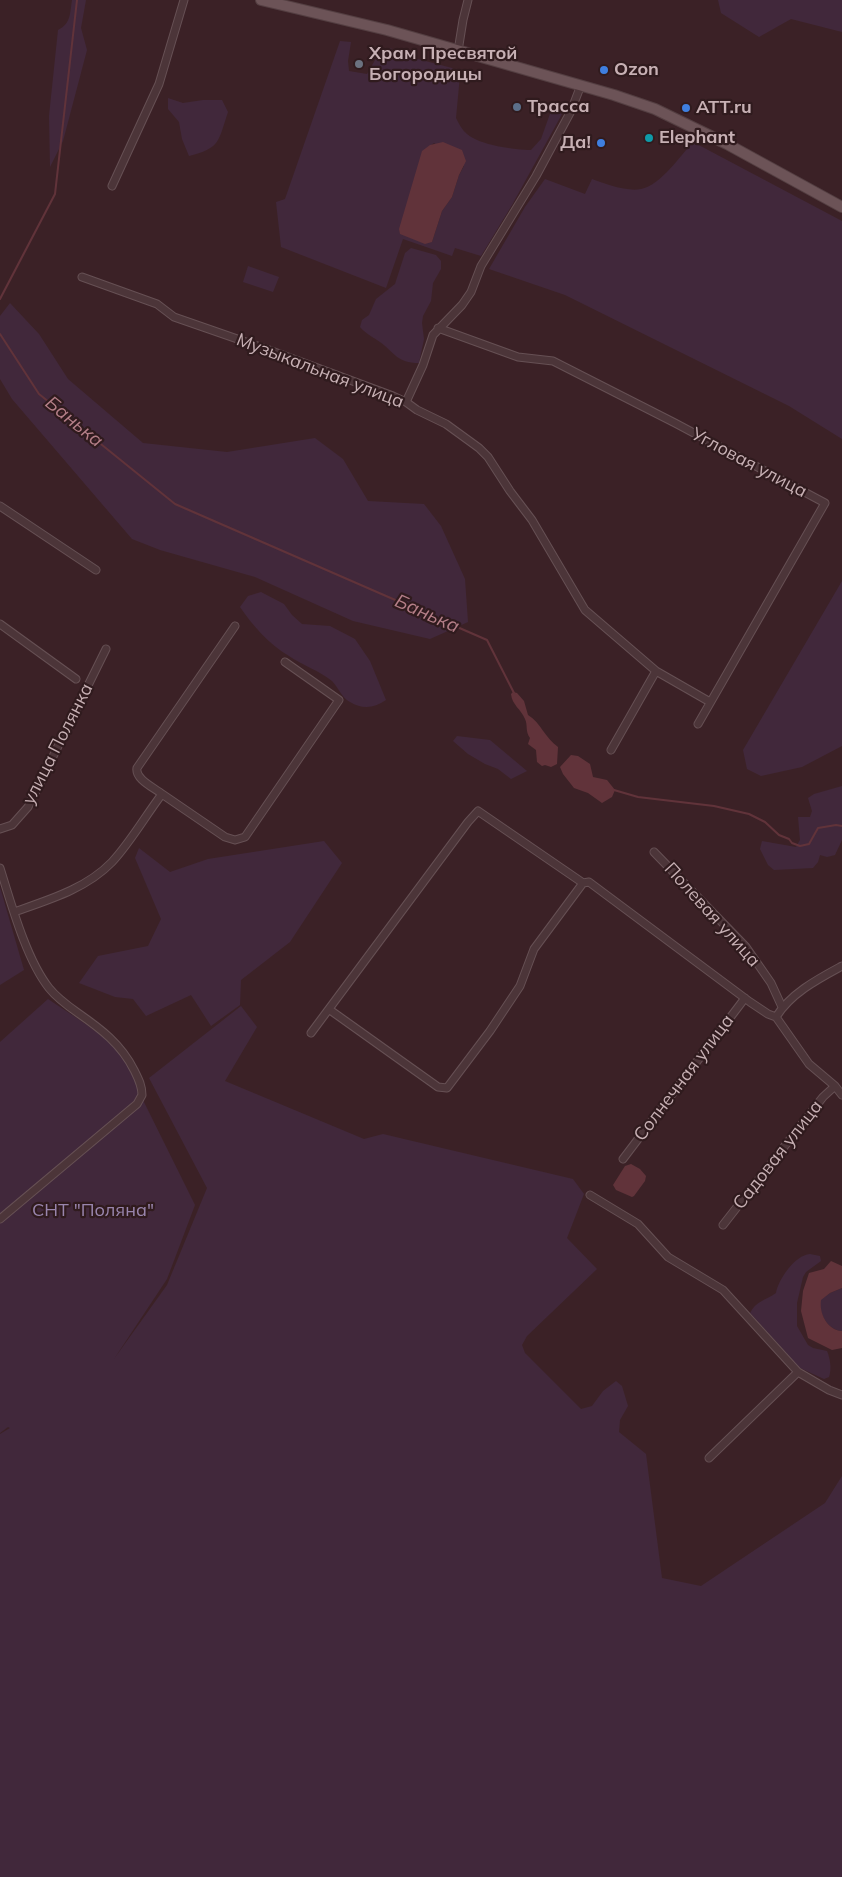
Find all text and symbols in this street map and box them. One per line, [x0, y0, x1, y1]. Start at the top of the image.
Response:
place label: Храм Пресвятой Богородицы [369, 43, 517, 86]
marker: Храм Пресвятой Богородицы [353, 58, 365, 70]
place label: Ozon [614, 59, 659, 81]
marker: Ozon [598, 64, 610, 76]
place label: Трасса [527, 96, 590, 118]
place label: ATT.ru [696, 97, 752, 119]
marker: Трасса [511, 101, 523, 113]
marker: ATT.ru [680, 102, 692, 114]
place label: Elephant [659, 127, 735, 149]
place label: Да! [560, 132, 591, 154]
marker: Elephant [643, 132, 655, 144]
marker: Да! [595, 137, 607, 149]
street label: Музыкальная улица [233, 329, 407, 413]
water label: Банька [40, 392, 108, 452]
street label: Угловая улица [688, 423, 810, 503]
water label: Банька [391, 590, 463, 638]
street label: улица Полянка [18, 680, 98, 808]
street label: Полевая улица [660, 858, 764, 972]
street label: Солнечная улица [629, 1011, 739, 1145]
street label: Садовая улица [729, 1096, 827, 1214]
park label: СНТ "Поляна" [32, 1200, 154, 1222]

